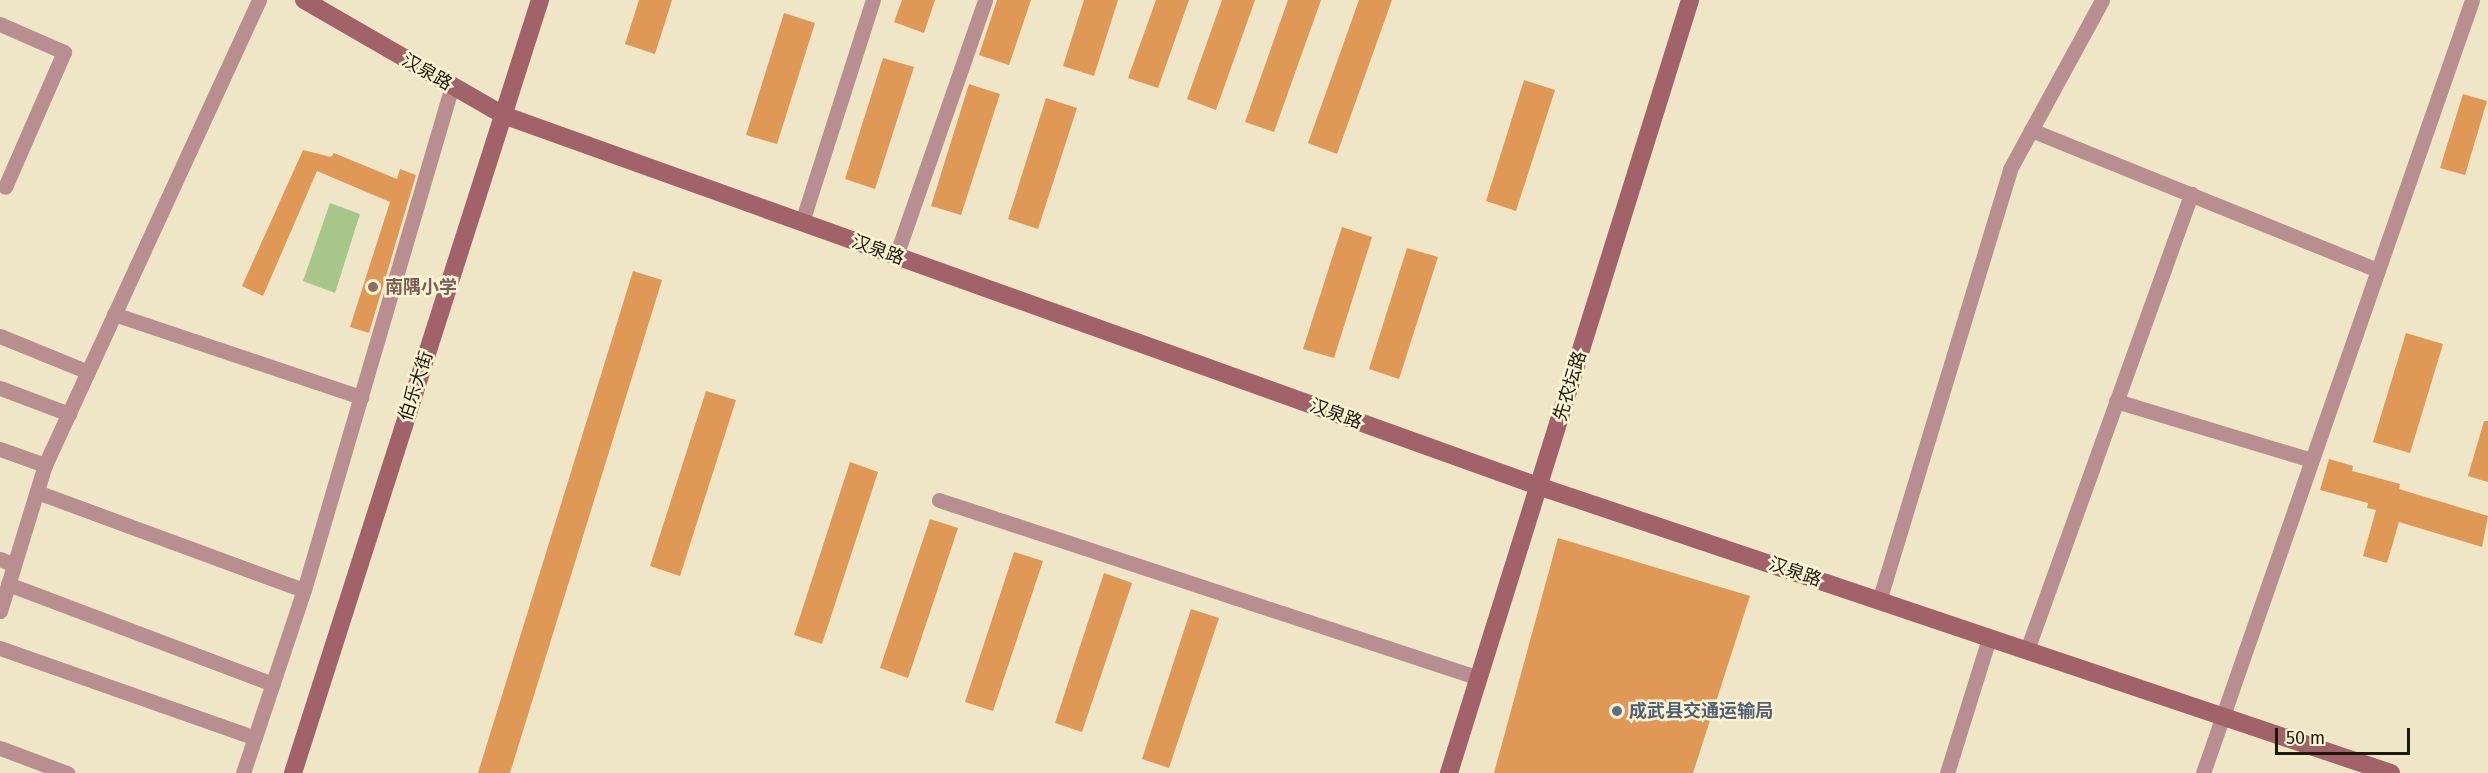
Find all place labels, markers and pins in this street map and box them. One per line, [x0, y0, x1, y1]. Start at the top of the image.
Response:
place label: 南隅小学 [385, 276, 457, 298]
marker: 南隅小学 [366, 280, 380, 294]
place label: 成武县交通运输局 [1629, 700, 1773, 722]
marker: 成武县交通运输局 [1610, 704, 1624, 718]

